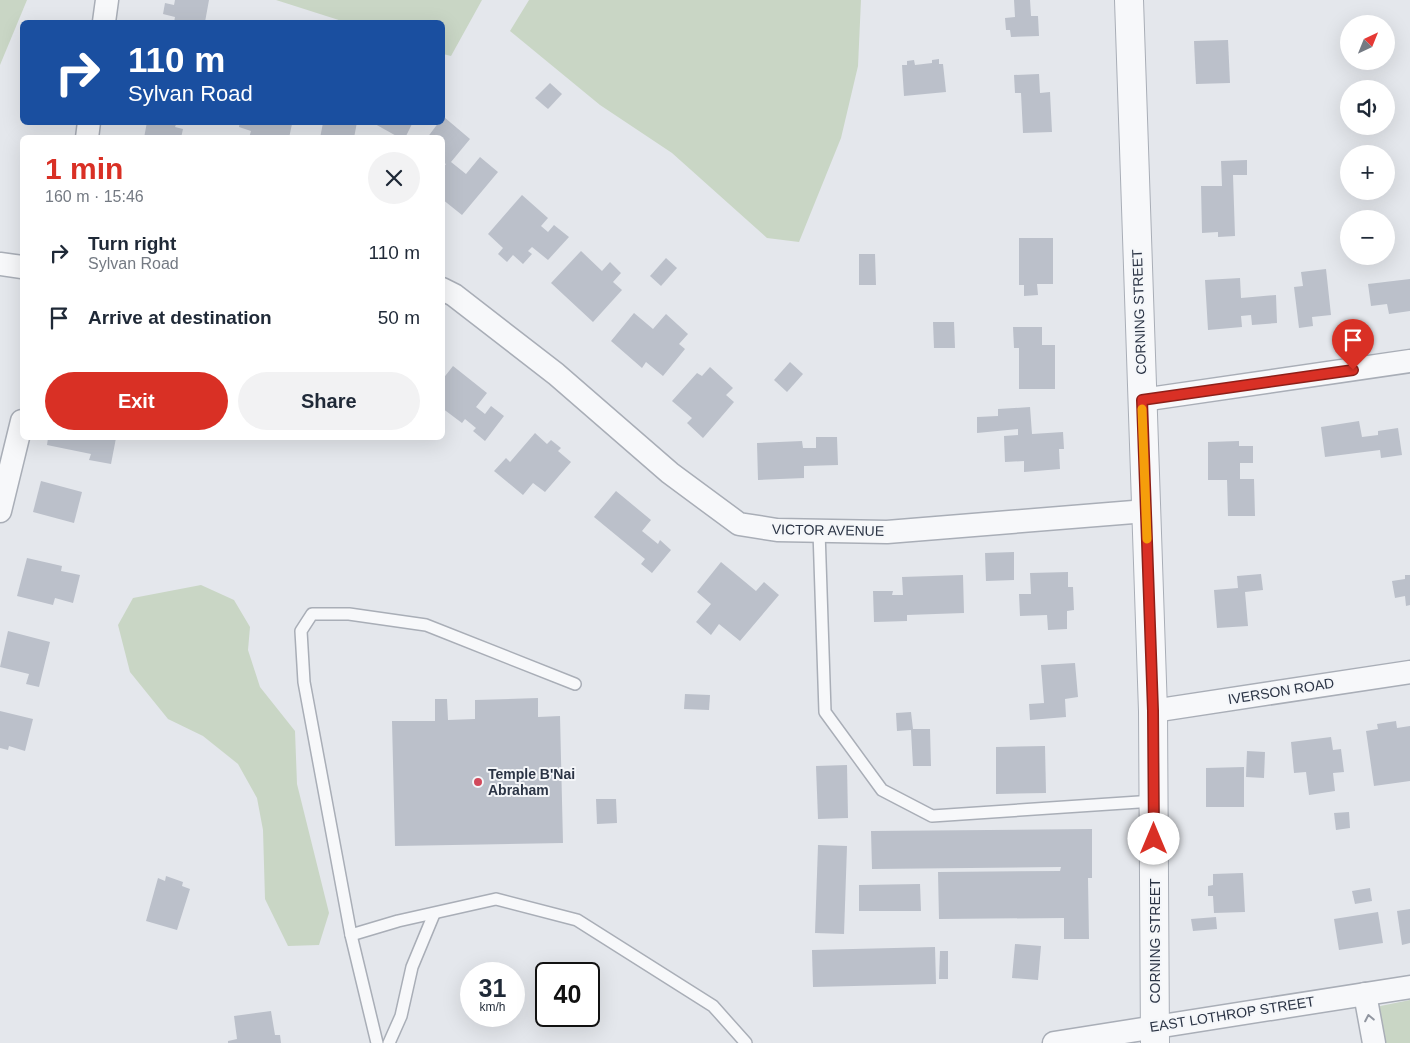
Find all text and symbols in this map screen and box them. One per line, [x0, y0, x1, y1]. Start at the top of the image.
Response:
north arrow [1340, 15, 1395, 70]
map controls [1340, 15, 1395, 265]
icon: right [45, 40, 110, 105]
text: 110 m [128, 40, 225, 79]
button: sound [1340, 80, 1395, 135]
text: Sylvan Road [128, 81, 253, 106]
button: + [1340, 145, 1395, 200]
text: 1 min [45, 152, 123, 185]
button: close [368, 152, 420, 204]
text: 160 m · 15:46 [45, 188, 144, 205]
button: − [1340, 210, 1395, 265]
text: Turn right [88, 233, 176, 254]
icon: right [45, 239, 73, 267]
text: 110 m [369, 242, 420, 263]
street label: CORNING STREET [1129, 249, 1149, 375]
text: Sylvan Road [88, 255, 179, 272]
icon: arrive [45, 304, 73, 332]
text: Arrive at destination [88, 307, 272, 328]
text: 50 m [378, 307, 420, 328]
pin [1332, 319, 1374, 370]
icon: arrive [1339, 326, 1367, 354]
button: Exit [45, 372, 228, 430]
button: Share [238, 372, 420, 430]
street label: VICTOR AVENUE [772, 521, 884, 539]
street label: IVERSON ROAD [1227, 675, 1335, 707]
place label: Temple B'Nai Abraham [488, 766, 575, 798]
marker: Temple B'Nai Abraham [472, 776, 484, 788]
position arrow [1127, 812, 1179, 864]
street label: CORNING STREET [1147, 878, 1163, 1004]
speed limit sign: 40 [535, 962, 600, 1027]
text: 31 [479, 974, 506, 1002]
street label: EAST LOTHROP STREET [1148, 993, 1316, 1035]
text: km/h [479, 1000, 506, 1014]
one-way arrow [1365, 1014, 1375, 1023]

